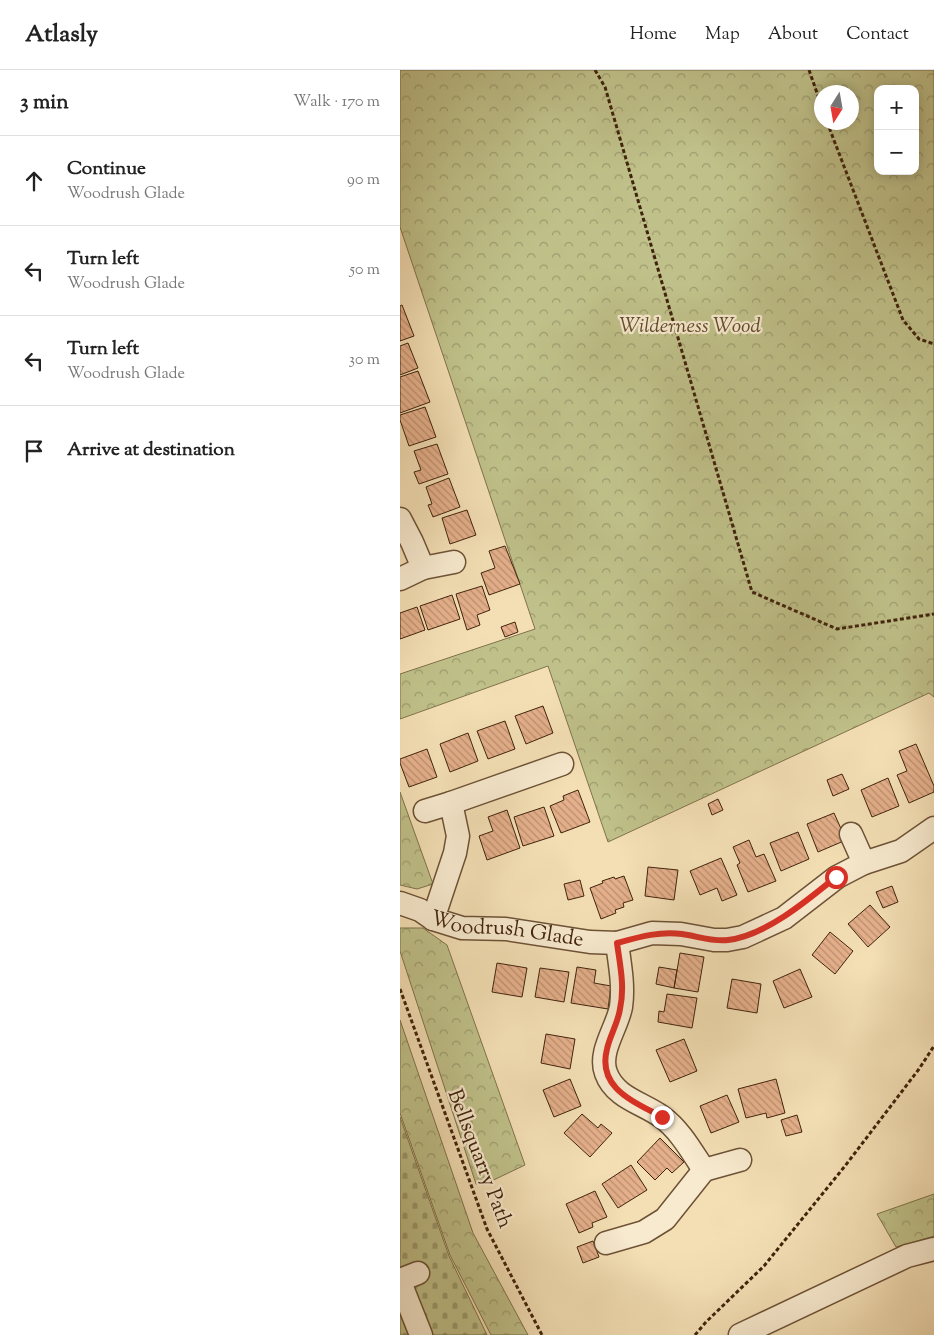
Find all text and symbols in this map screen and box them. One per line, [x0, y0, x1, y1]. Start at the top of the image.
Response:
text: Atlasly [25, 18, 98, 52]
text: Home [630, 22, 677, 48]
text: Map [705, 22, 740, 48]
text: About [768, 22, 818, 48]
text: Contact [846, 22, 909, 48]
north arrow [814, 85, 859, 130]
map controls [874, 85, 919, 175]
button: + [874, 85, 919, 130]
text: 3 min [20, 88, 69, 118]
text: Walk · 170 m [293, 91, 380, 114]
button: − [874, 130, 919, 175]
text: Continue [67, 156, 146, 183]
icon: ahead [20, 167, 48, 195]
text: 90 m [347, 169, 380, 192]
text: Woodrush Glade [67, 183, 185, 206]
text: Turn left [67, 246, 139, 273]
icon: left [20, 257, 48, 285]
text: 50 m [349, 259, 380, 282]
text: Woodrush Glade [67, 273, 185, 296]
park label: Wilderness Wood [619, 312, 761, 342]
text: Turn left [67, 336, 139, 363]
icon: left [20, 347, 48, 375]
text: 30 m [349, 349, 380, 372]
text: Woodrush Glade [67, 363, 185, 386]
icon: arrive [20, 437, 48, 465]
text: Arrive at destination [67, 437, 235, 464]
route start [825, 866, 848, 889]
street label: Woodrush Glade [426, 904, 585, 956]
street label: Bellsquarry Path [439, 1085, 519, 1233]
route end [651, 1106, 674, 1129]

